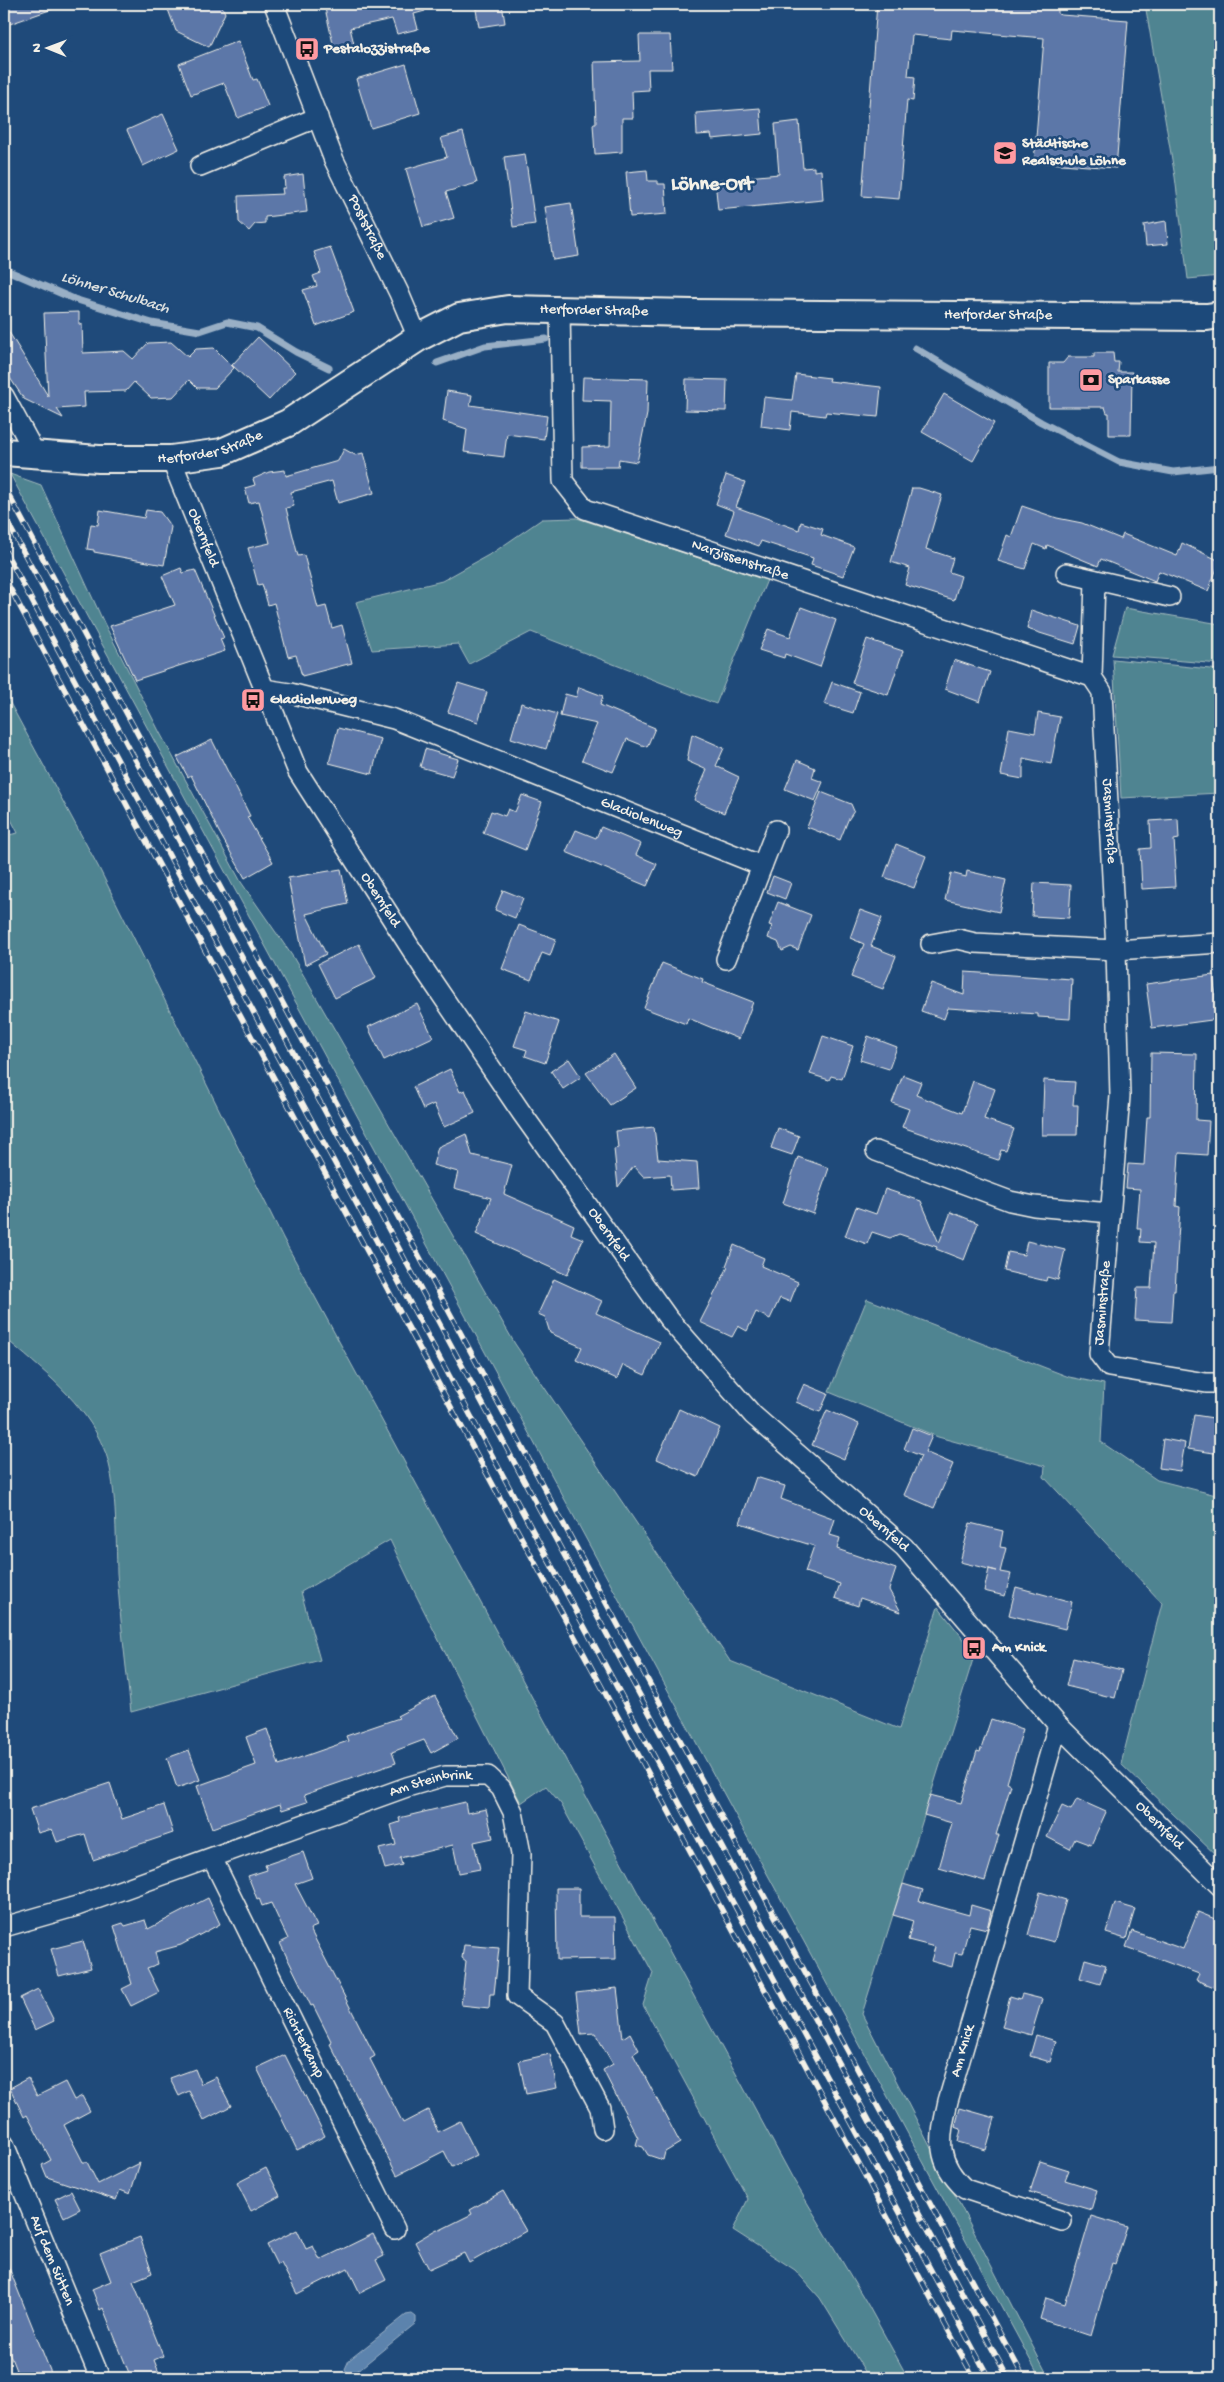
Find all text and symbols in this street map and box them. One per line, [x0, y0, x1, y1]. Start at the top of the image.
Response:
north arrow [22, 22, 72, 72]
bus stop icon: Pestalozzistraße [294, 36, 320, 62]
place label: Pestalozzistraße [323, 40, 431, 58]
text: N [29, 43, 46, 53]
place label: Städtische Realschule Löhne [1021, 135, 1127, 170]
school or university icon: Städtische Realschule Löhne [992, 140, 1018, 166]
district label: Löhne-Ort [671, 174, 755, 197]
street label: Poststraße [343, 191, 390, 263]
water label: Löhner Schulbach [59, 269, 172, 320]
street label: Herforder Straße [540, 301, 649, 321]
street label: Herforder Straße [944, 306, 1053, 325]
bank icon: Sparkasse [1078, 367, 1104, 393]
place label: Sparkasse [1108, 371, 1171, 389]
street label: Herforder Straße [158, 426, 266, 468]
street label: Obernfeld [183, 506, 223, 571]
street label: Narzissenstraße [689, 536, 791, 585]
bus stop icon: Gladiolenweg [240, 687, 266, 713]
place label: Gladiolenweg [270, 691, 357, 709]
street label: Jasminstraße [1098, 778, 1120, 864]
street label: Gladiolenweg [598, 793, 685, 842]
street label: Obernfeld [356, 869, 405, 932]
street label: Obernfeld [583, 1204, 634, 1266]
street label: Jasminstraße [1090, 1260, 1116, 1346]
street label: Obernfeld [855, 1502, 914, 1557]
bus stop icon: Am Knick [961, 1635, 987, 1661]
place label: Am Knick [991, 1639, 1048, 1657]
street label: Am Steinbrink [387, 1767, 473, 1802]
street label: Obernfeld [1131, 1797, 1188, 1854]
street label: Richterkamp [278, 2004, 328, 2082]
street label: Am Knick [947, 2022, 979, 2079]
street label: Auf dem Sütten [25, 2213, 78, 2308]

